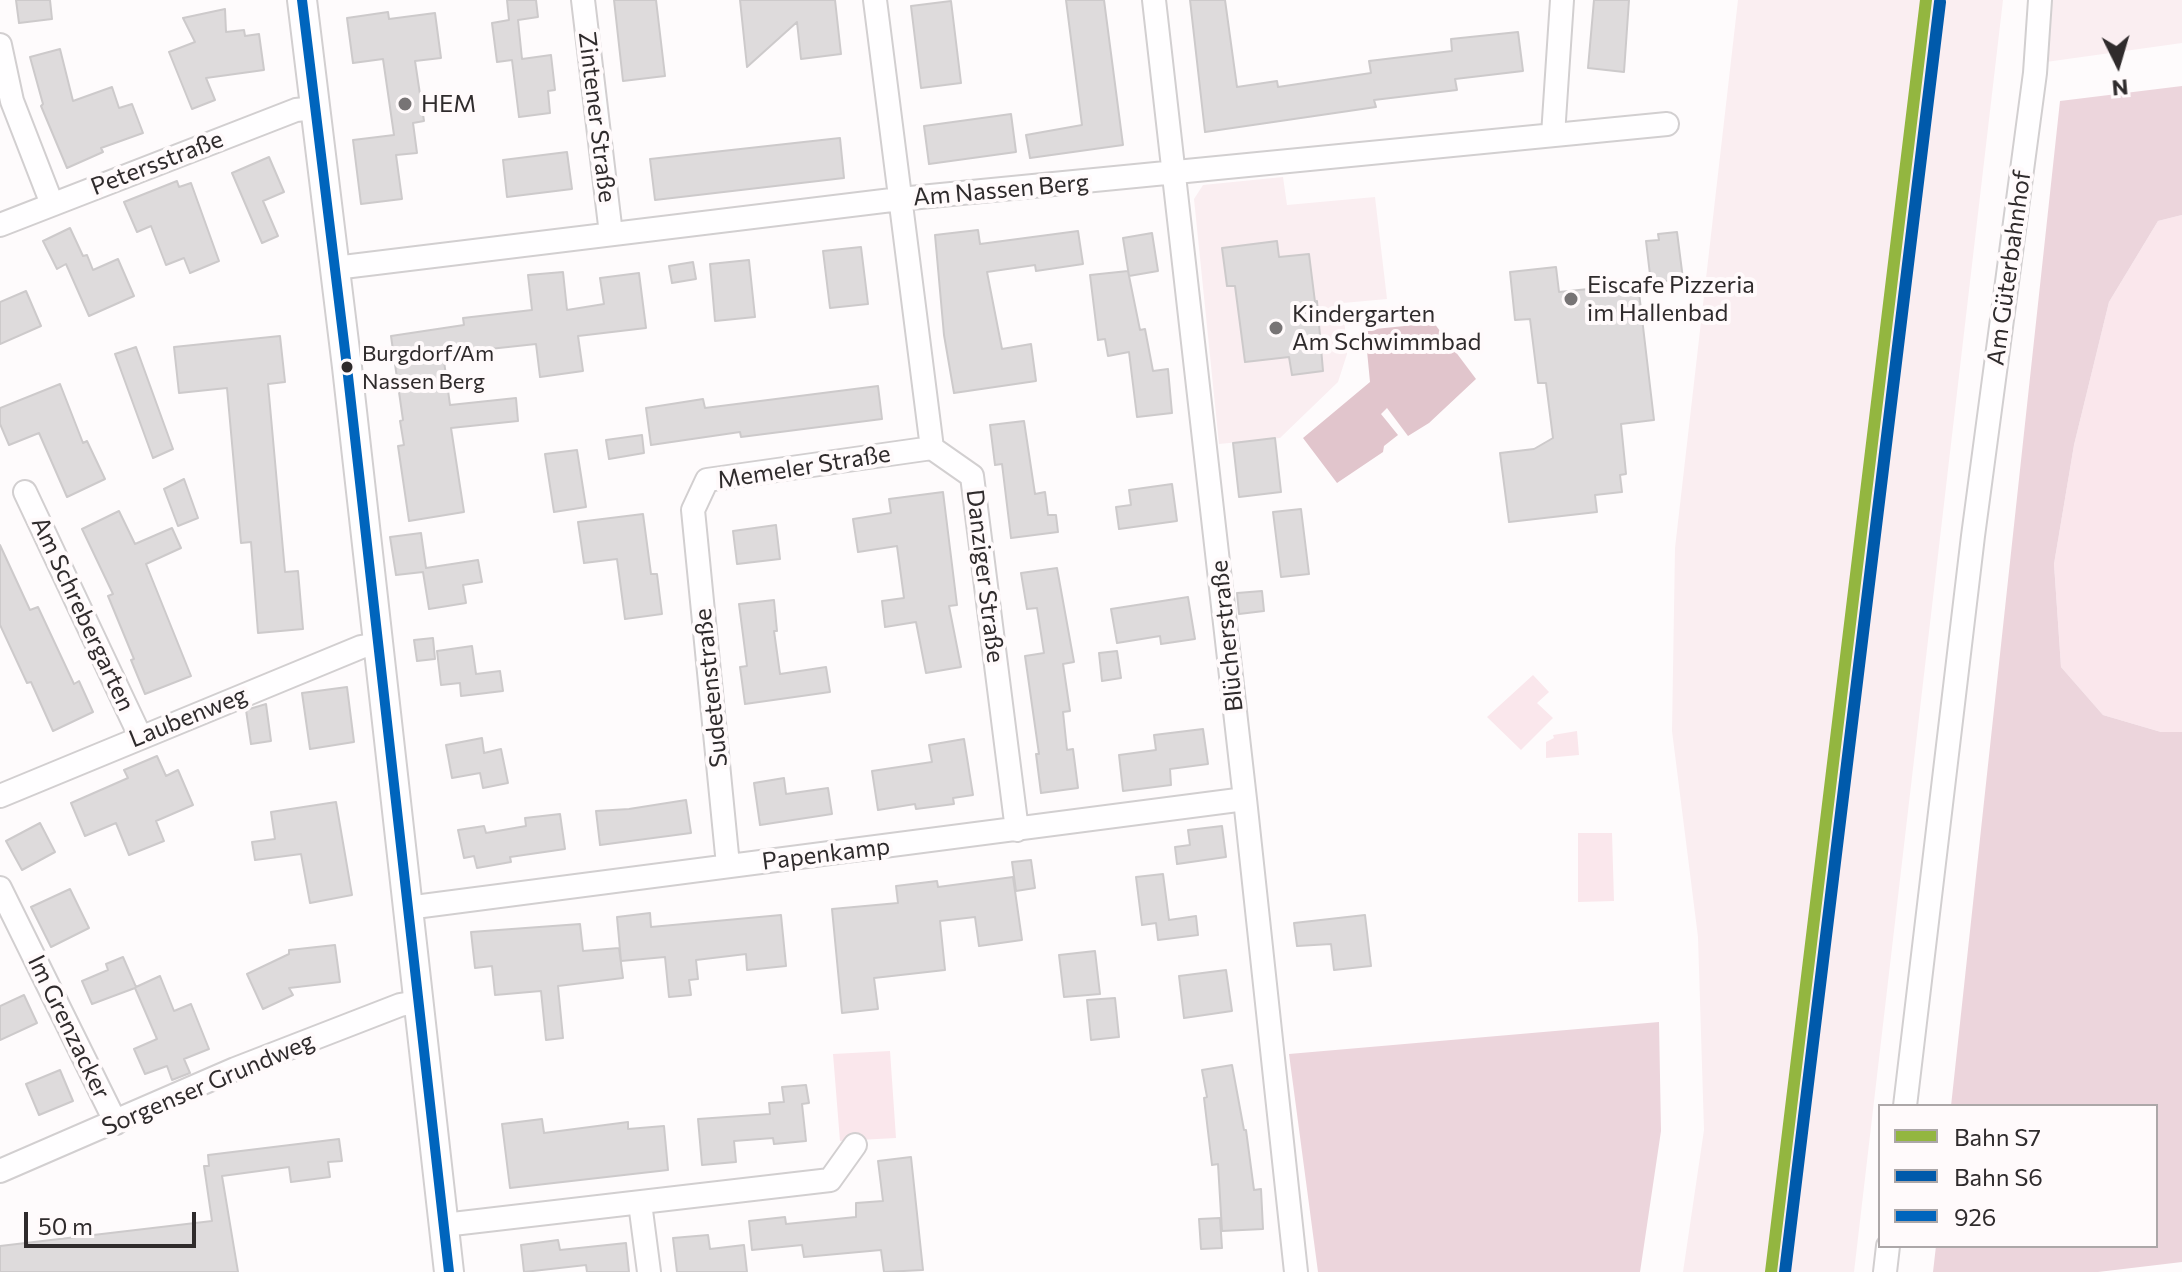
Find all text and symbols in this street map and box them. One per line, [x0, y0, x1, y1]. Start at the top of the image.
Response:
north arrow [2078, 24, 2158, 104]
street label: Zintener Straße [572, 30, 622, 204]
text: N [2111, 74, 2130, 103]
place label: HEM [421, 90, 476, 118]
marker: HEM [396, 95, 414, 113]
street label: Petersstraße [87, 125, 227, 201]
street label: Am Nassen Berg [912, 168, 1090, 212]
street label: Am Güterbahnhof [1981, 169, 2037, 367]
place label: Eiscafe Pizzeria im Hallenbad [1587, 271, 1755, 327]
marker: Eiscafe Pizzeria im Hallenbad [1562, 290, 1580, 308]
place label: Kindergarten Am Schwimmbad [1292, 300, 1481, 356]
marker: Kindergarten Am Schwimmbad [1267, 319, 1285, 337]
place label: Burgdorf/Am Nassen Berg [362, 341, 494, 392]
marker: Burgdorf/Am Nassen Berg [339, 359, 355, 375]
street label: Memeler Straße [715, 439, 893, 495]
street label: Danziger Straße [960, 488, 1010, 664]
street label: Am Schrebergarten [25, 512, 141, 716]
street label: Blücherstraße [1205, 559, 1249, 713]
street label: Sudetenstraße [688, 607, 734, 769]
street label: Laubenweg [125, 680, 251, 754]
street label: Papenkamp [760, 832, 892, 876]
street label: Im Grenzacker [22, 950, 116, 1104]
street label: Sorgenser Grundweg [98, 1026, 318, 1142]
legend [1878, 1104, 2158, 1248]
text: Bahn S7 [1954, 1122, 2041, 1151]
text: Bahn S6 [1954, 1162, 2043, 1191]
scale bar [28, 1196, 200, 1246]
text: 926 [1954, 1202, 1996, 1231]
text: 50 m [38, 1211, 93, 1240]

